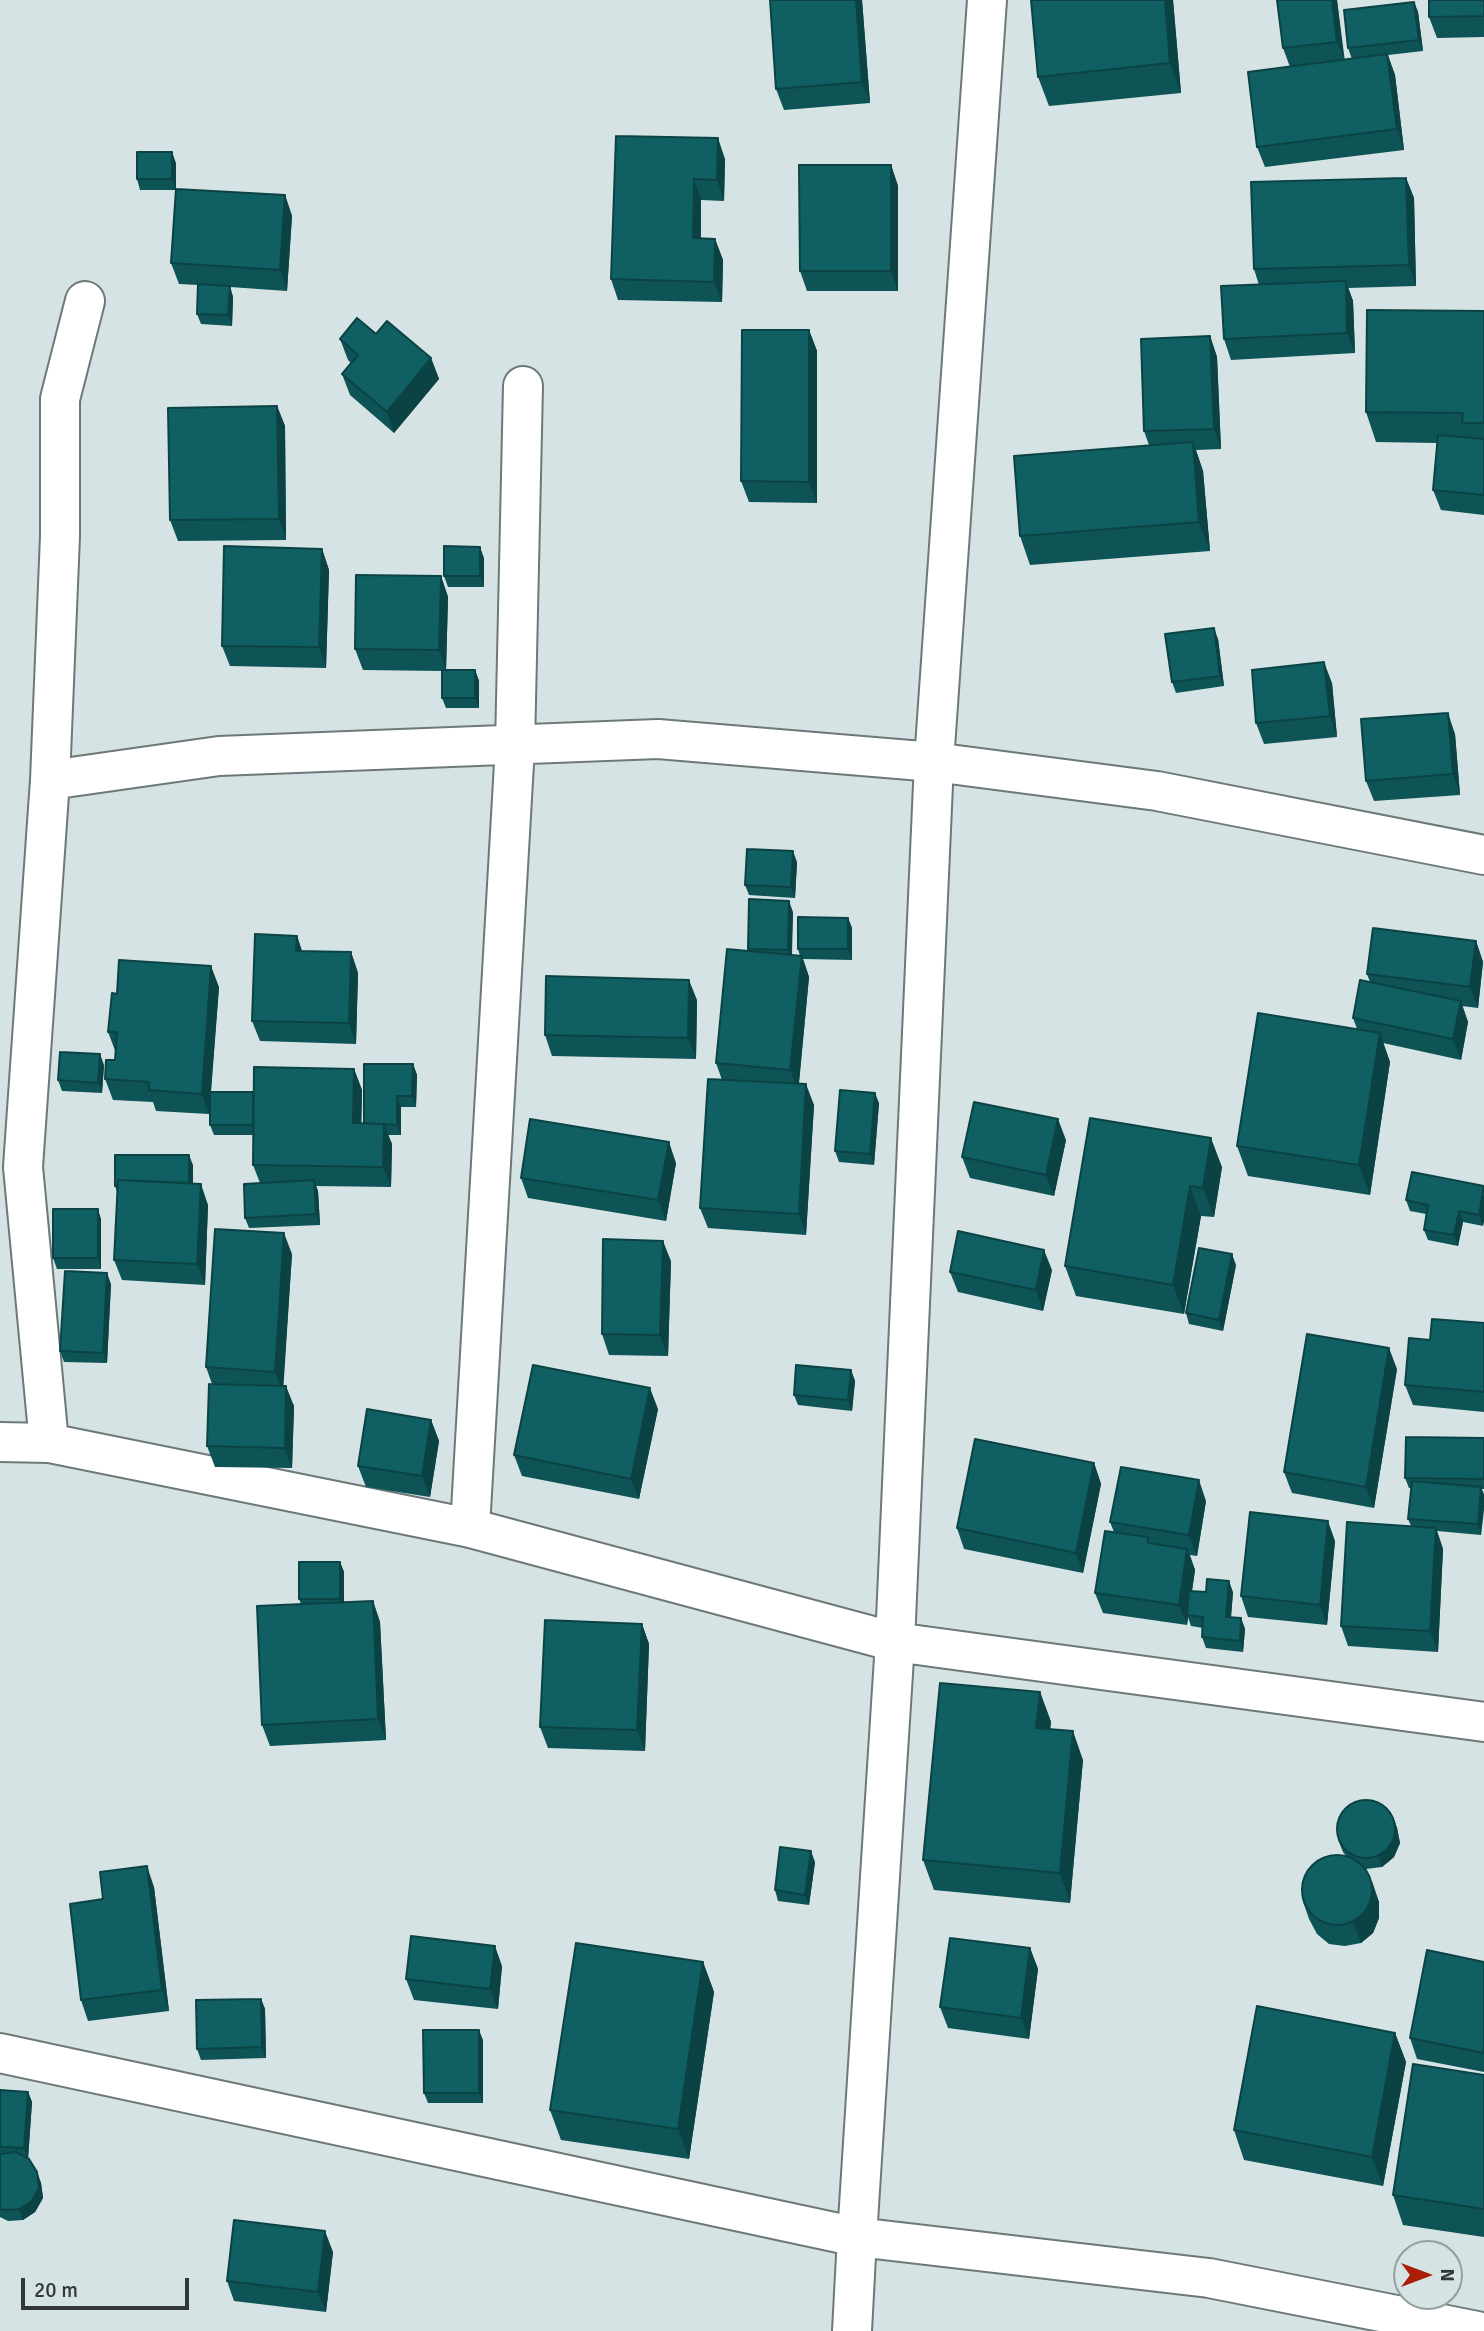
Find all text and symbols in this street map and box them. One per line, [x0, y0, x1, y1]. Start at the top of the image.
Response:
north arrow [1393, 2240, 1463, 2310]
scale bar [24, 2264, 192, 2308]
text: N [1435, 2268, 1459, 2282]
text: 20 m [34, 2277, 78, 2303]

